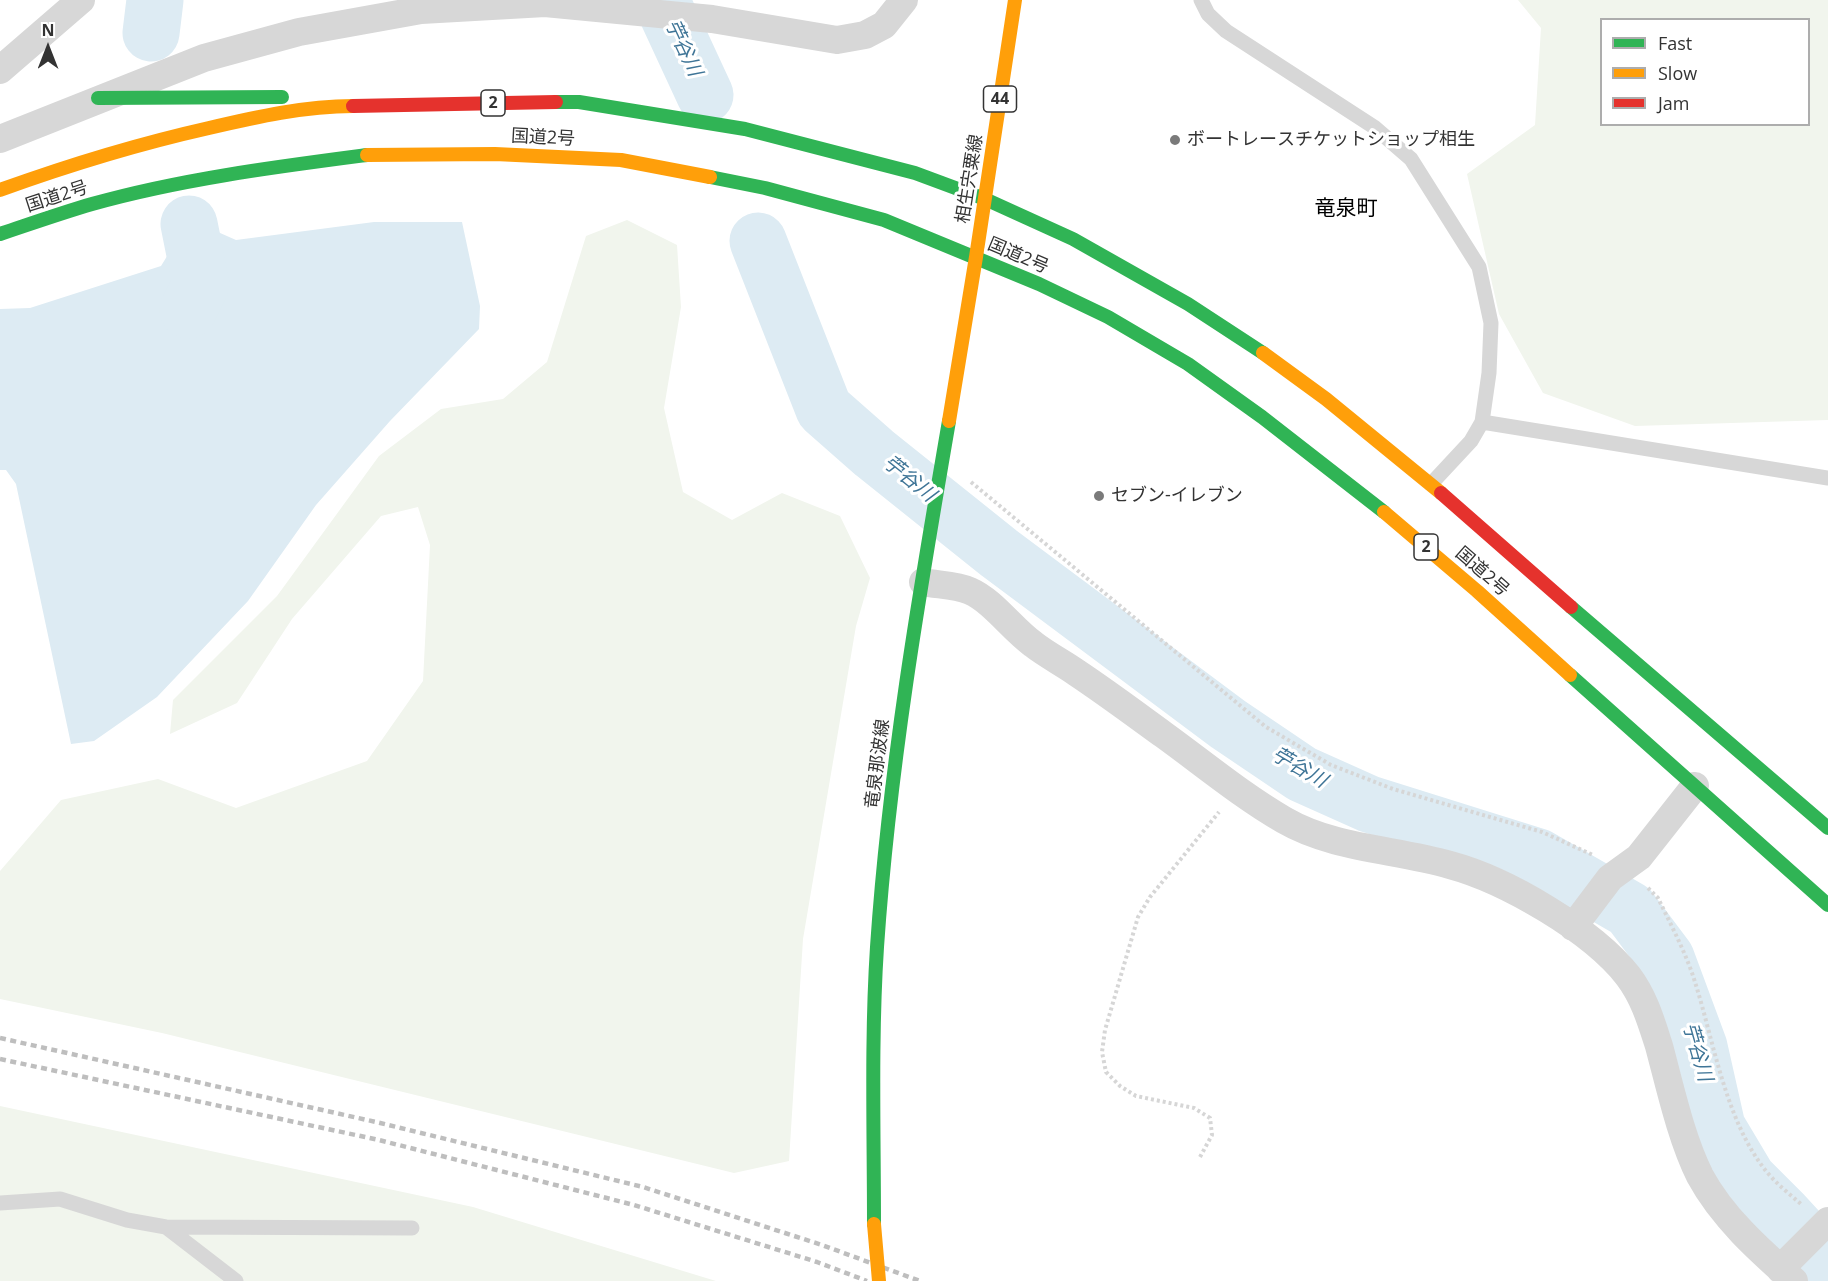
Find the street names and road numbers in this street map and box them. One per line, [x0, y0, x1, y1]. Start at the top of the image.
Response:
road number: 44 [984, 86, 1016, 112]
road number: 2 [481, 90, 505, 116]
street label: 国道2号 [510, 126, 576, 150]
street label: 相生宍粟線 [952, 133, 988, 225]
street label: 国道2号 [23, 177, 91, 217]
street label: 国道2号 [984, 233, 1052, 279]
road number: 2 [1414, 534, 1438, 560]
street label: 国道2号 [1451, 543, 1513, 601]
street label: 竜泉那波線 [862, 718, 894, 810]

